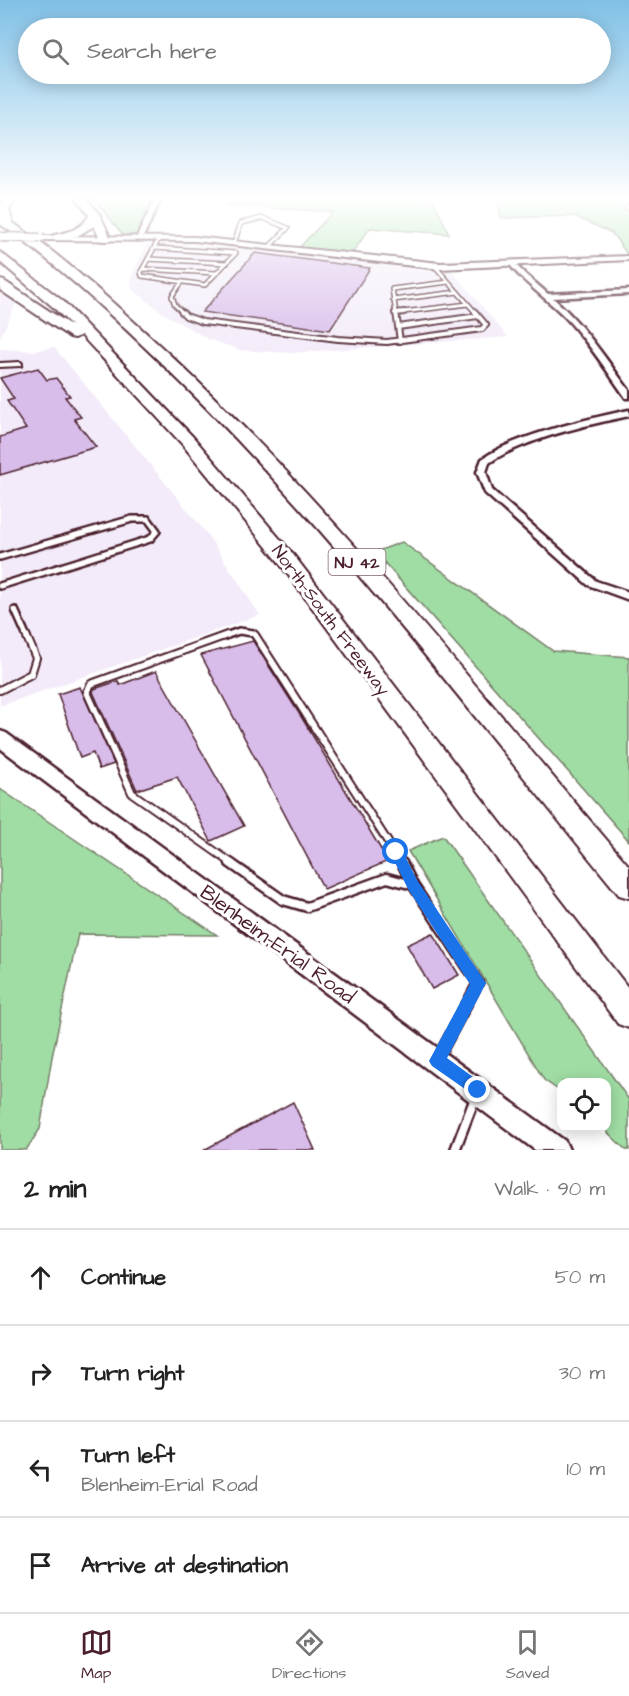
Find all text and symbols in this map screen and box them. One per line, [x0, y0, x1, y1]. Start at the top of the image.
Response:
search box [18, 18, 611, 84]
icon: search [39, 35, 72, 68]
text: Search here [87, 36, 217, 67]
street label: North-South Freeway [265, 540, 396, 702]
road number: NJ 42 [328, 549, 386, 575]
route start [382, 838, 408, 864]
street label: Blenheim-Erial Road [194, 878, 362, 1011]
route end [464, 1076, 490, 1102]
map controls [557, 1078, 611, 1132]
button: locate [557, 1078, 611, 1132]
text: 2 min [24, 1171, 86, 1207]
text: Walk · 90 m [494, 1175, 605, 1203]
icon: ahead [24, 1261, 57, 1294]
text: Continue [81, 1262, 166, 1293]
text: 50 m [555, 1263, 605, 1291]
icon: right [24, 1357, 57, 1390]
text: Turn right [81, 1358, 184, 1389]
text: 30 m [559, 1359, 605, 1387]
text: Turn left [81, 1440, 175, 1471]
icon: left [24, 1453, 57, 1486]
text: 10 m [566, 1455, 605, 1483]
text: Blenheim-Erial Road [81, 1471, 258, 1499]
icon: arrive [24, 1549, 57, 1582]
text: Arrive at destination [81, 1550, 288, 1581]
tab: Map [80, 1626, 113, 1684]
tab: Directions [272, 1626, 346, 1684]
tab: Saved [506, 1626, 549, 1684]

